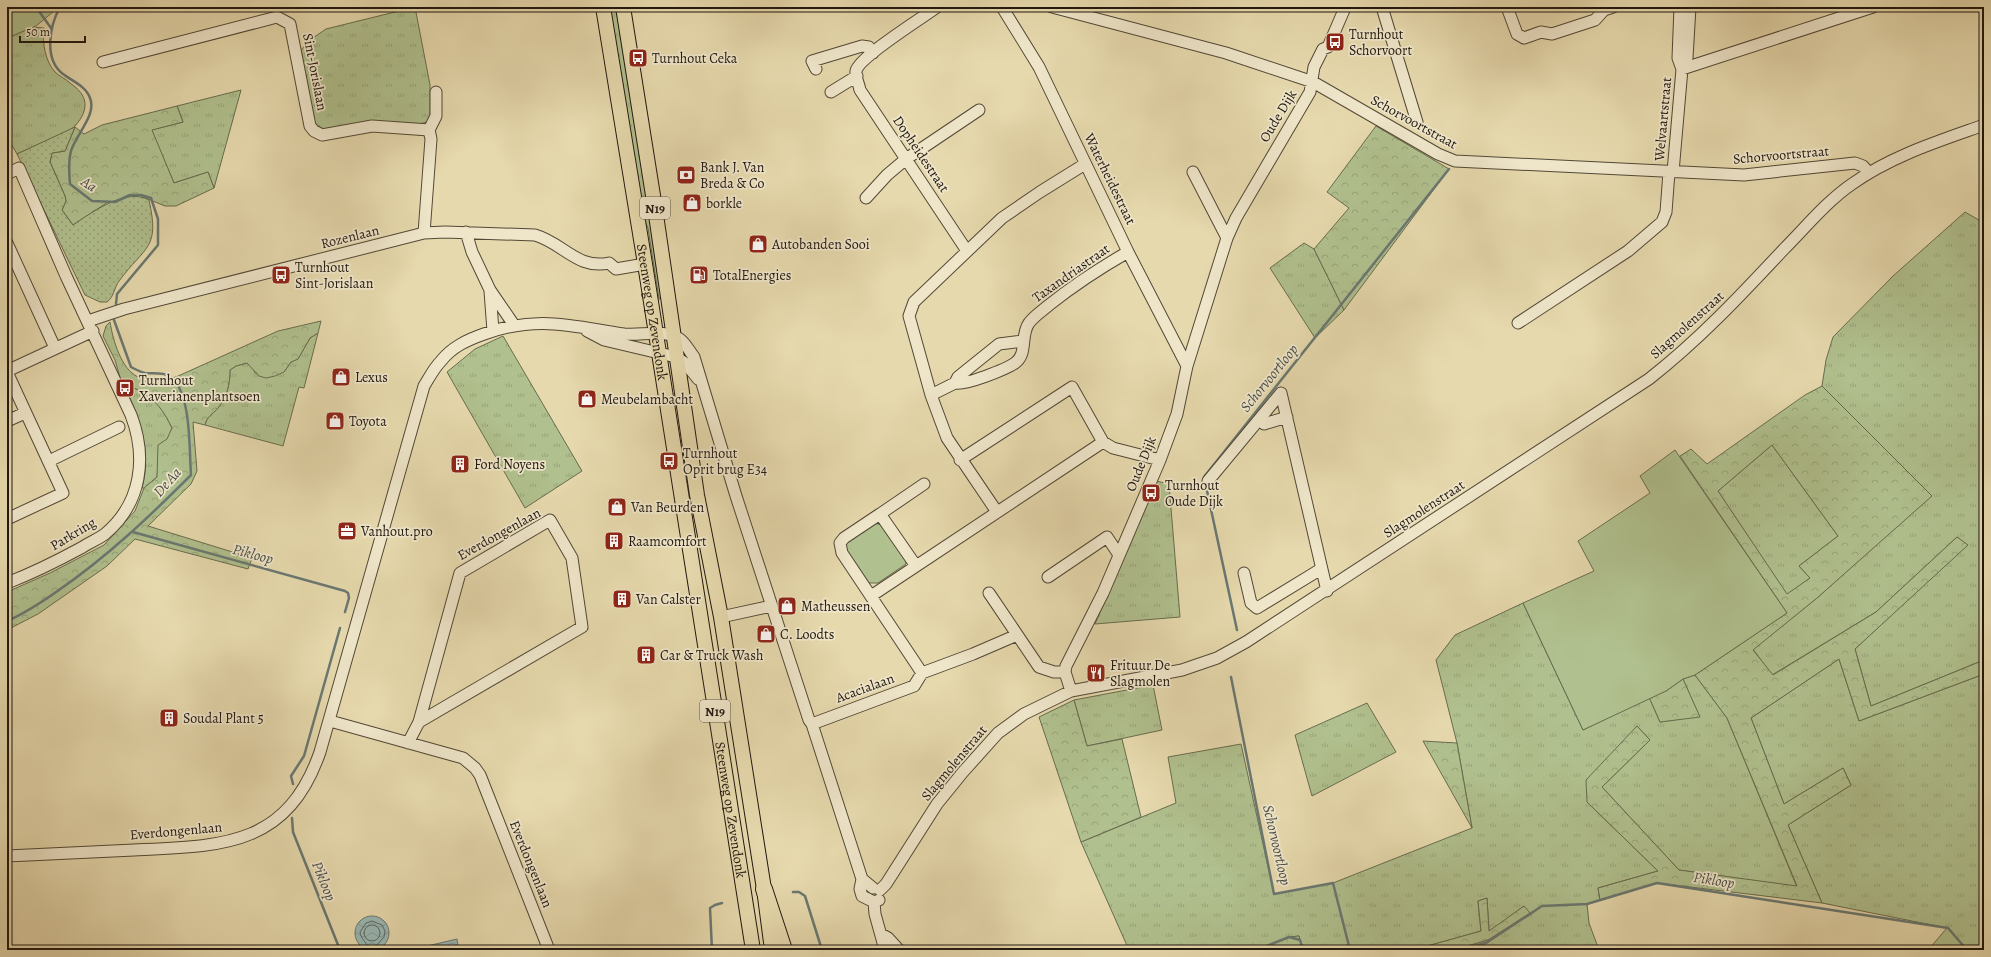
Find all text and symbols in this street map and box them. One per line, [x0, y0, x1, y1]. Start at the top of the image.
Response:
scale bar [20, 18, 85, 44]
text: 50 m [26, 24, 50, 40]
place label: Turnhout Schorvoort [1349, 25, 1412, 60]
bus stop icon: Turnhout Schorvoort [1324, 31, 1346, 53]
street label: Sint-Jorislaan [298, 32, 332, 113]
bus stop icon: Turnhout Ceka [627, 47, 649, 69]
place label: Turnhout Ceka [652, 49, 738, 68]
street label: Welvaartstraat [1650, 76, 1676, 163]
street label: Oude Dijk [1255, 86, 1301, 146]
street label: Schorvoortstraat [1367, 90, 1461, 154]
street label: Dopheidestraat [888, 112, 954, 196]
street label: Waterheidestraat [1079, 129, 1140, 228]
street label: Schorvoortstraat [1732, 141, 1830, 169]
place label: Bank J. Van Breda & Co [700, 158, 765, 193]
bank icon: Bank J. Van Breda & Co [675, 164, 697, 186]
water label: Aa [76, 171, 101, 197]
shop icon: borkle [681, 192, 703, 214]
place label: borkle [706, 194, 742, 213]
road number: N19 [640, 197, 670, 219]
street label: Rozenlaan [319, 220, 382, 253]
shop icon: Autobanden Sooi [747, 233, 769, 255]
place label: Autobanden Sooi [771, 235, 870, 254]
street label: Taxandriastraat [1028, 239, 1114, 307]
street label: Steenweg op Zevendonk [632, 242, 673, 382]
place label: Turnhout Sint-Jorislaan [295, 258, 374, 293]
bus stop icon: Turnhout Sint-Jorislaan [270, 264, 292, 286]
fuel station icon: TotalEnergies [688, 264, 710, 286]
place label: TotalEnergies [713, 266, 791, 285]
street label: Slagmolenstraat [1646, 286, 1728, 363]
water label: Schorvoortloop [1235, 340, 1303, 416]
shop icon: Lexus [330, 366, 352, 388]
place label: Lexus [355, 368, 388, 387]
place label: Turnhout Xaverianenplantsoen [139, 371, 261, 406]
bus stop icon: Turnhout Xaverianenplantsoen [114, 377, 136, 399]
shop icon: Meubelambacht [576, 388, 598, 410]
place label: Meubelambacht [601, 390, 693, 409]
shop icon: Toyota [324, 410, 346, 432]
place label: Toyota [349, 412, 387, 431]
street label: Oude Dijk [1121, 433, 1161, 494]
place label: Turnhout Oprit brug E34 [683, 444, 767, 479]
bus stop icon: Turnhout Oprit brug E34 [658, 450, 680, 472]
building icon: Ford Noyens [449, 453, 471, 475]
place label: Ford Noyens [474, 455, 545, 474]
water label: De Aa [149, 463, 186, 501]
street label: Slagmolenstraat [1380, 475, 1469, 542]
place label: Turnhout Oude Dijk [1165, 476, 1223, 511]
bus stop icon: Turnhout Oude Dijk [1140, 482, 1162, 504]
shop icon: Van Beurden [606, 496, 628, 518]
place label: Van Beurden [630, 498, 704, 517]
street label: Everdongenlaan [454, 503, 544, 565]
street label: Parkring [47, 513, 99, 555]
office icon: Vanhout.pro [336, 520, 358, 542]
place label: Vanhout.pro [360, 522, 433, 541]
building icon: Raamcomfort [603, 530, 625, 552]
place label: Raamcomfort [628, 532, 707, 551]
water label: Pikloop [230, 539, 276, 569]
building icon: Van Calster [611, 588, 633, 610]
place label: Van Calster [635, 590, 702, 609]
shop icon: Matheussen [776, 595, 798, 617]
place label: Matheussen [801, 597, 871, 616]
shop icon: C. Loodts [755, 623, 777, 645]
place label: C. Loodts [780, 625, 834, 644]
building icon: Car & Truck Wash [635, 644, 657, 666]
place label: Car & Truck Wash [660, 646, 764, 665]
place label: Frituur De Slagmolen [1110, 656, 1171, 691]
restaurant icon: Frituur De Slagmolen [1085, 662, 1107, 684]
street label: Acacialaan [832, 669, 897, 708]
road number: N19 [700, 700, 730, 722]
building icon: Soudal Plant 5 [158, 707, 180, 729]
place label: Soudal Plant 5 [183, 709, 264, 728]
street label: Slagmolenstraat [917, 721, 992, 805]
street label: Steenweg op Zevendonk [711, 740, 751, 879]
water label: Schorvoortloop [1258, 803, 1296, 887]
street label: Everdongenlaan [129, 817, 223, 845]
street label: Everdongenlaan [505, 818, 557, 911]
water label: Pikloop [307, 858, 341, 904]
water label: Pikloop [1692, 867, 1736, 893]

